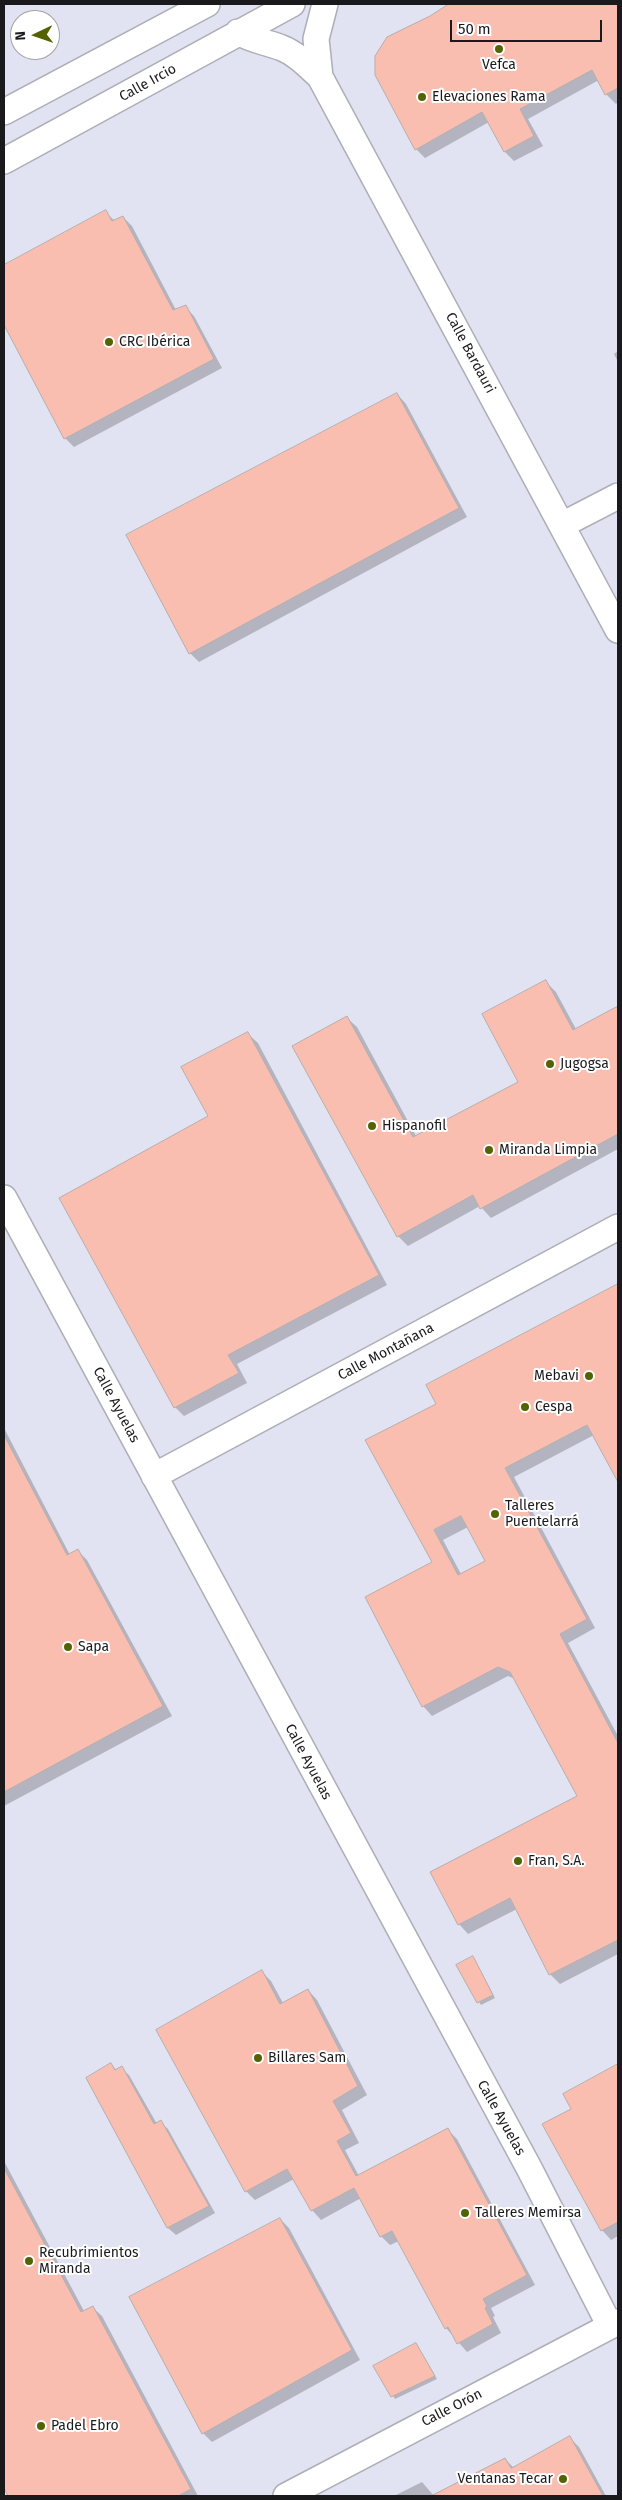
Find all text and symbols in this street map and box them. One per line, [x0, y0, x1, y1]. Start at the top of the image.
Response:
north arrow [10, 10, 60, 60]
scale bar [452, 10, 604, 42]
text: 50 m [458, 20, 491, 38]
text: N [12, 31, 29, 41]
marker: Vefca [493, 43, 505, 55]
place label: Vefca [482, 57, 516, 73]
street label: Calle Ircio [117, 60, 179, 106]
place label: Elevaciones Rama [432, 89, 546, 105]
marker: Elevaciones Rama [416, 91, 428, 103]
street label: Calle Bardauri [442, 310, 498, 396]
place label: CRC Ibérica [119, 334, 190, 350]
marker: CRC Ibérica [103, 336, 115, 348]
place label: Jugogsa [560, 1056, 609, 1072]
marker: Jugogsa [544, 1058, 556, 1070]
place label: Hispanofil [382, 1118, 446, 1134]
marker: Hispanofil [366, 1120, 378, 1132]
place label: Miranda Limpia [499, 1142, 597, 1158]
marker: Miranda Limpia [483, 1144, 495, 1156]
street label: Calle Montañana [335, 1320, 437, 1384]
street label: Calle Ayuelas [89, 1364, 143, 1446]
place label: Mebavi [534, 1368, 579, 1384]
marker: Mebavi [583, 1370, 595, 1382]
place label: Cespa [535, 1399, 573, 1415]
marker: Cespa [519, 1401, 531, 1413]
place label: Talleres Puentelarrá [505, 1498, 579, 1530]
marker: Talleres Puentelarrá [489, 1508, 501, 1520]
place label: Sapa [78, 1639, 109, 1655]
marker: Sapa [62, 1641, 74, 1653]
street label: Calle Ayuelas [281, 1721, 335, 1803]
place label: Fran, S.A. [528, 1853, 585, 1869]
marker: Fran, S.A. [512, 1855, 524, 1867]
place label: Billares Sam [268, 2050, 346, 2066]
marker: Billares Sam [252, 2052, 264, 2064]
street label: Calle Ayuelas [473, 2077, 529, 2159]
place label: Talleres Memirsa [475, 2205, 581, 2221]
marker: Talleres Memirsa [459, 2207, 471, 2219]
place label: Recubrimientos Miranda [39, 2245, 139, 2278]
marker: Recubrimientos Miranda [23, 2255, 35, 2267]
street label: Calle Orón [419, 2386, 485, 2430]
place label: Padel Ebro [51, 2418, 119, 2434]
marker: Padel Ebro [35, 2420, 47, 2432]
place label: Ventanas Tecar [458, 2471, 553, 2487]
marker: Ventanas Tecar [557, 2473, 569, 2485]

